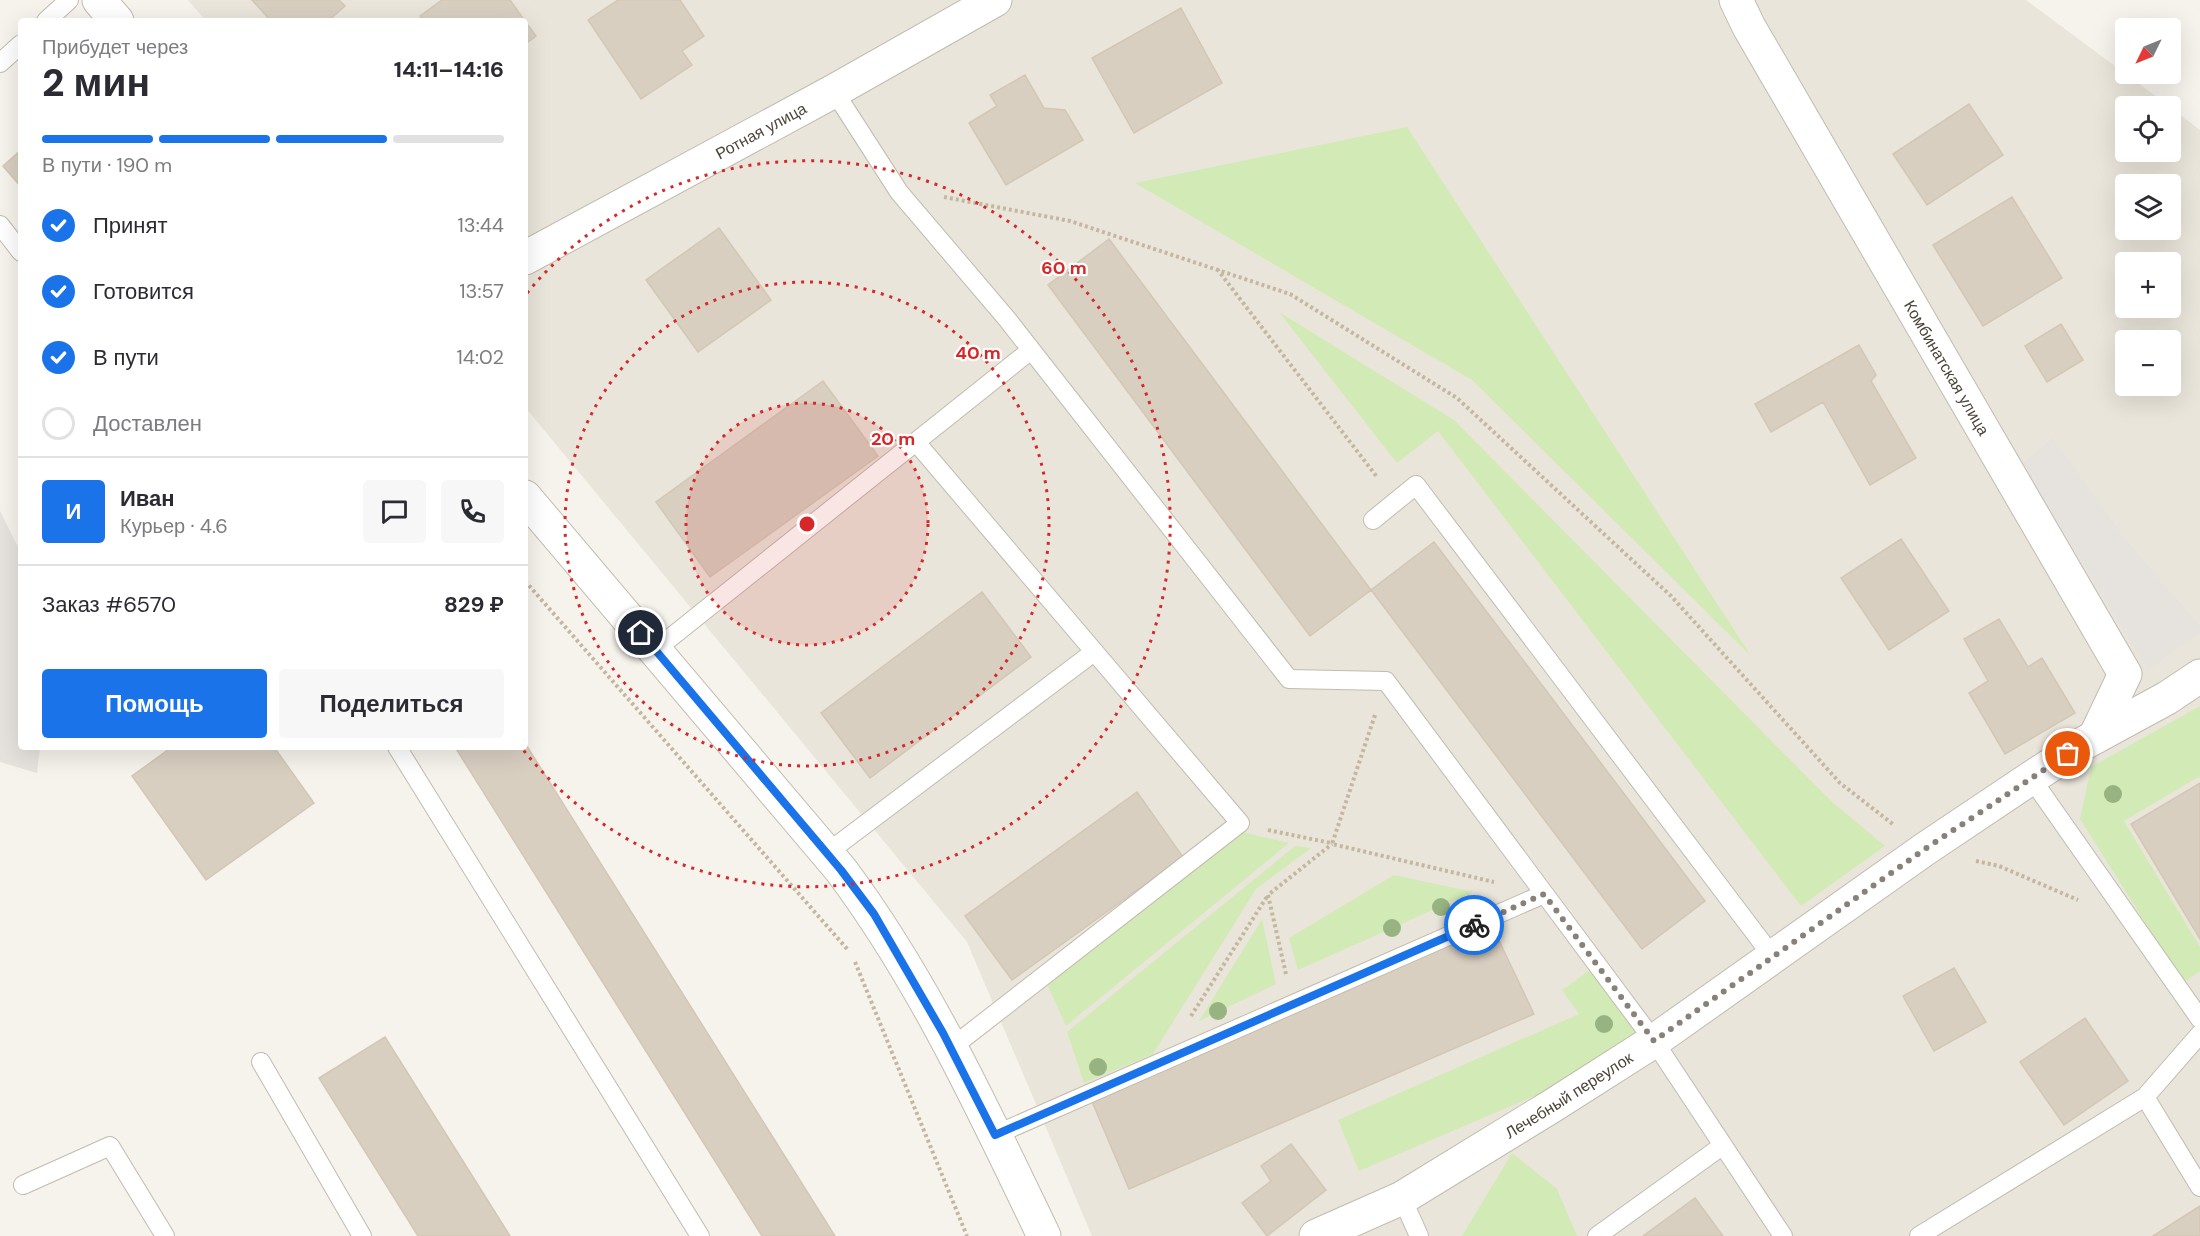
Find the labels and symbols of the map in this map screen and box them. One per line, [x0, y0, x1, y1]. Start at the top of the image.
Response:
north arrow [2115, 18, 2181, 84]
street label: Ротная улица [712, 97, 810, 164]
text: 60 m [1041, 256, 1087, 280]
street label: Комбинатская улица [1899, 296, 1995, 439]
text: 40 m [955, 341, 1001, 365]
text: 20 m [871, 427, 915, 451]
centre of rings [797, 514, 817, 534]
pin [615, 607, 666, 658]
pin [2042, 728, 2093, 779]
courier [1444, 895, 1504, 955]
street label: Лечебный переулок [1501, 1046, 1637, 1143]

